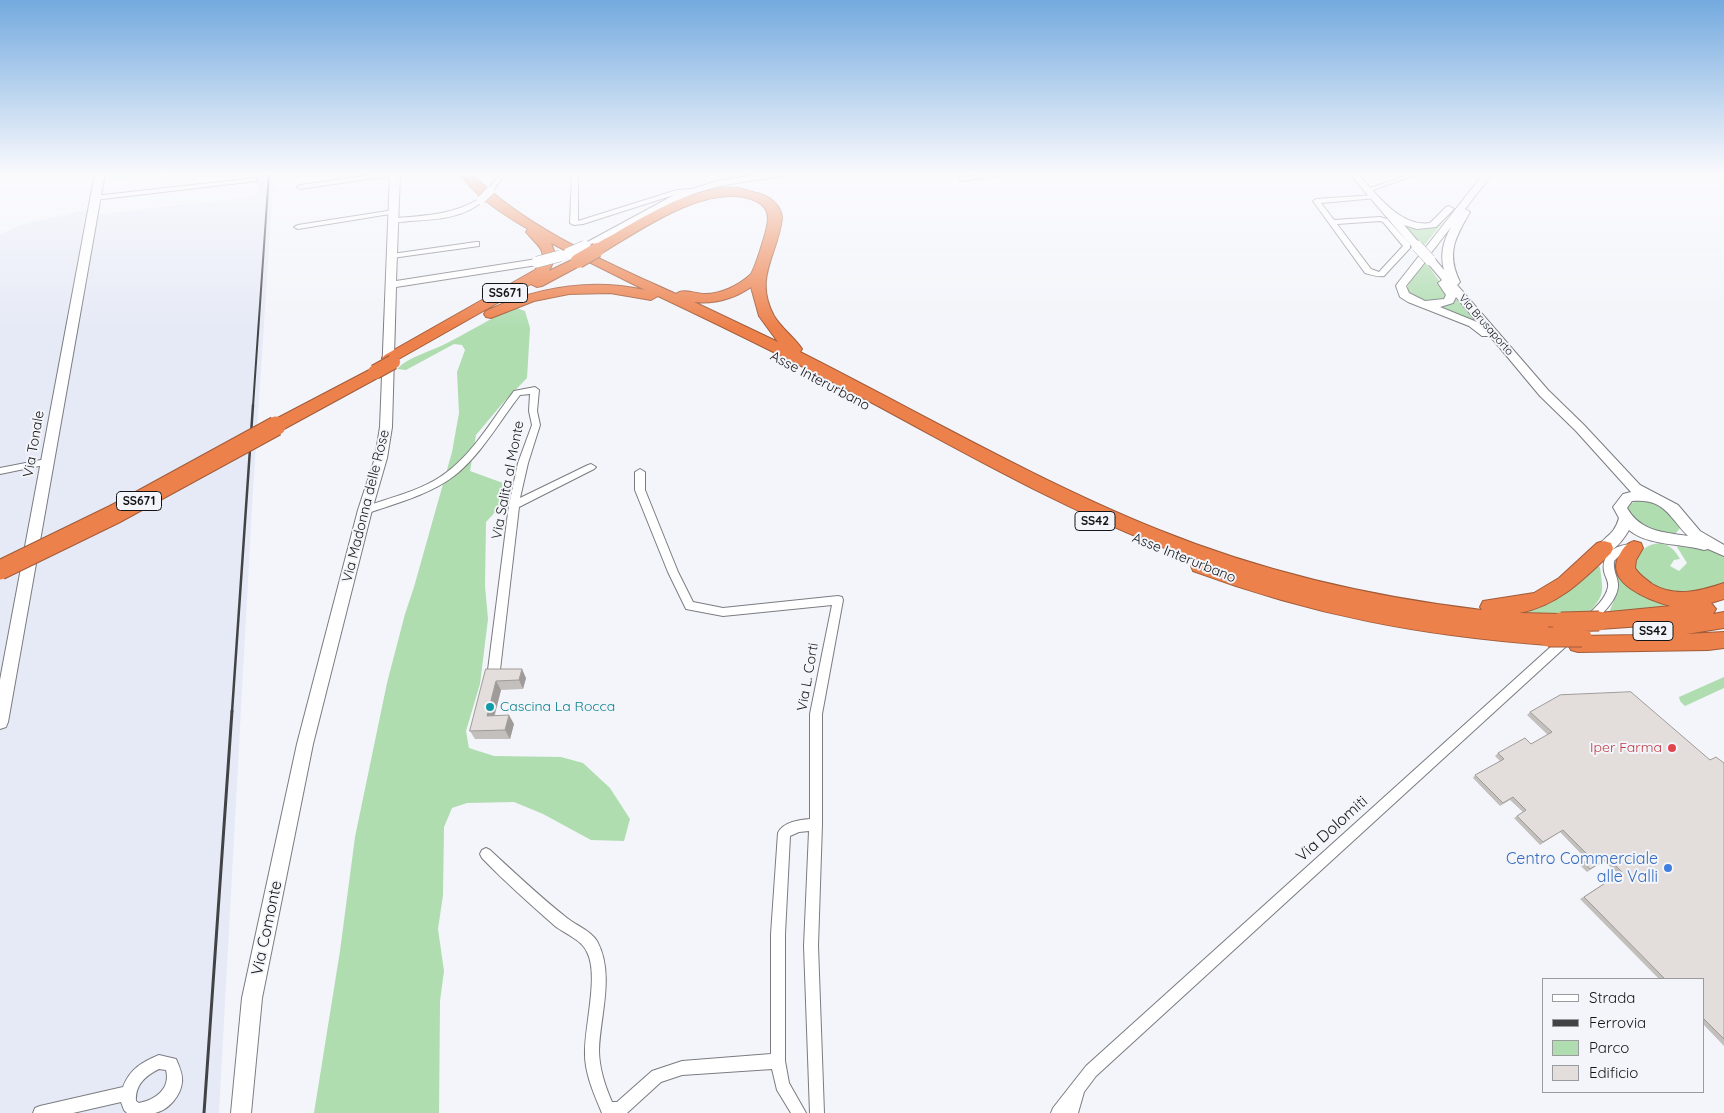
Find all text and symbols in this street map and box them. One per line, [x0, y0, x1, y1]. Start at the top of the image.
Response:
road number: SS671 [482, 284, 528, 302]
street label: Via Brusaporto [1456, 292, 1516, 358]
street label: Asse Interurbano [767, 348, 873, 414]
street label: Via Tonale [20, 409, 48, 479]
street label: Via Salita al Monte [488, 419, 528, 541]
street label: Via Madonna delle Rose [339, 428, 393, 584]
road number: SS671 [116, 492, 162, 511]
road number: SS42 [1075, 512, 1115, 530]
street label: Asse Interurbano [1130, 530, 1238, 586]
road number: SS42 [1633, 622, 1673, 640]
street label: Via L. Corti [794, 641, 822, 713]
place label: Cascina La Rocca [500, 699, 615, 715]
marker: Cascina La Rocca [484, 701, 496, 713]
place label: Iper Farma [1590, 740, 1662, 756]
marker: Iper Farma [1666, 742, 1678, 754]
street label: Via Dolomiti [1292, 792, 1372, 866]
place label: Centro Commerciale alle Valli [1506, 849, 1658, 887]
marker: Centro Commerciale alle Valli [1662, 862, 1674, 874]
street label: Via Comonte [248, 879, 286, 977]
legend [1542, 978, 1704, 1093]
text: Strada [1589, 988, 1635, 1007]
text: Ferrovia [1589, 1013, 1646, 1032]
text: Parco [1589, 1038, 1629, 1057]
text: Edificio [1589, 1063, 1638, 1082]

